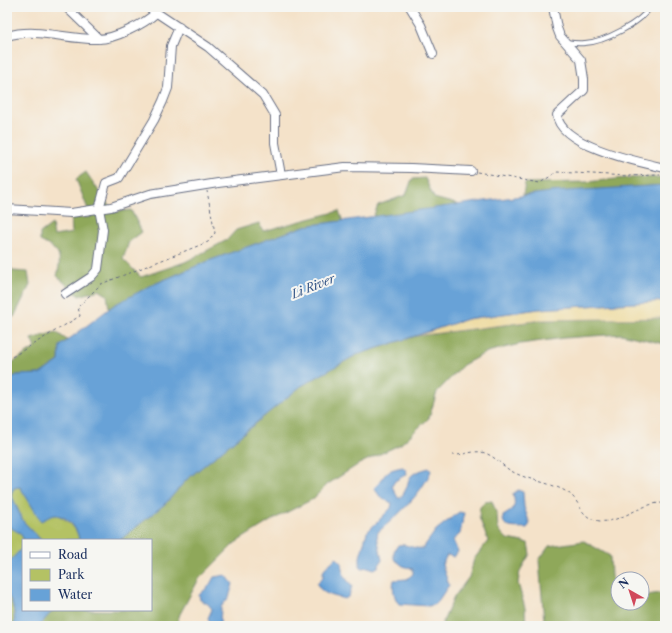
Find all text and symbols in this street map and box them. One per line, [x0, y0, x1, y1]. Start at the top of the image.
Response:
water label: Li River [288, 270, 338, 302]
legend [22, 539, 152, 611]
text: Road [58, 547, 88, 562]
text: Park [58, 567, 85, 582]
north arrow [610, 571, 650, 611]
text: N [616, 575, 632, 592]
text: Water [57, 587, 92, 602]

